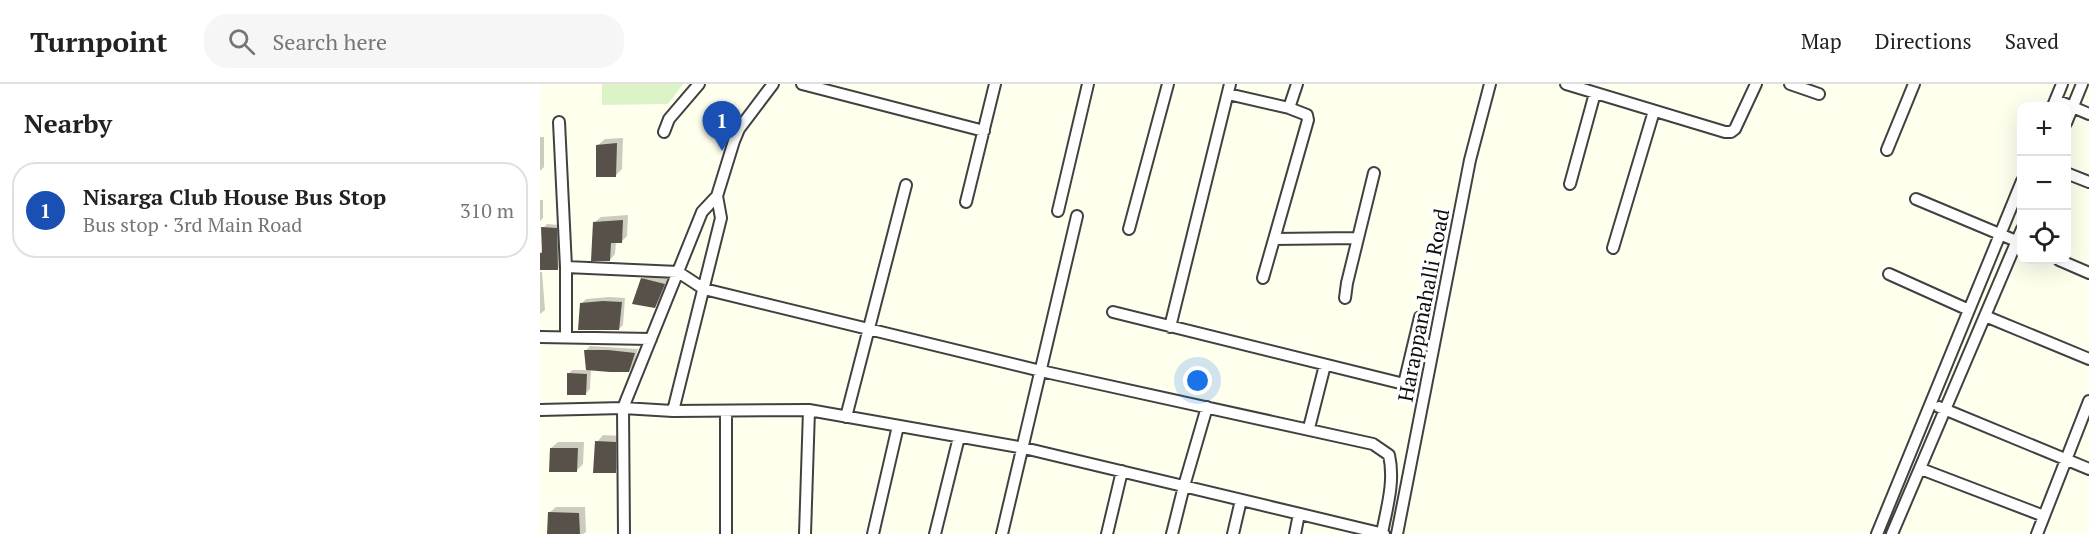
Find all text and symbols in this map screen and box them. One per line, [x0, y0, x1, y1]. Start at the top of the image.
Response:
search box [204, 14, 624, 68]
text: Turnpoint [30, 23, 168, 60]
icon: search [225, 25, 258, 58]
text: Search here [273, 27, 387, 56]
text: Map [1801, 27, 1842, 55]
text: Directions [1875, 27, 1972, 55]
text: Saved [2005, 27, 2059, 55]
pin: 1 [702, 101, 741, 151]
map controls [2017, 102, 2071, 264]
button: + [2017, 102, 2071, 156]
text: Nearby [24, 106, 112, 140]
button: − [2017, 156, 2071, 210]
text: Nisarga Club House Bus Stop [83, 182, 386, 211]
text: 1 [40, 197, 51, 224]
text: 310 m [460, 197, 514, 224]
street label: Harappanahalli Road [1391, 206, 1455, 404]
button: locate [2017, 210, 2071, 264]
text: Bus stop · 3rd Main Road [83, 211, 302, 238]
your location [1183, 366, 1212, 395]

